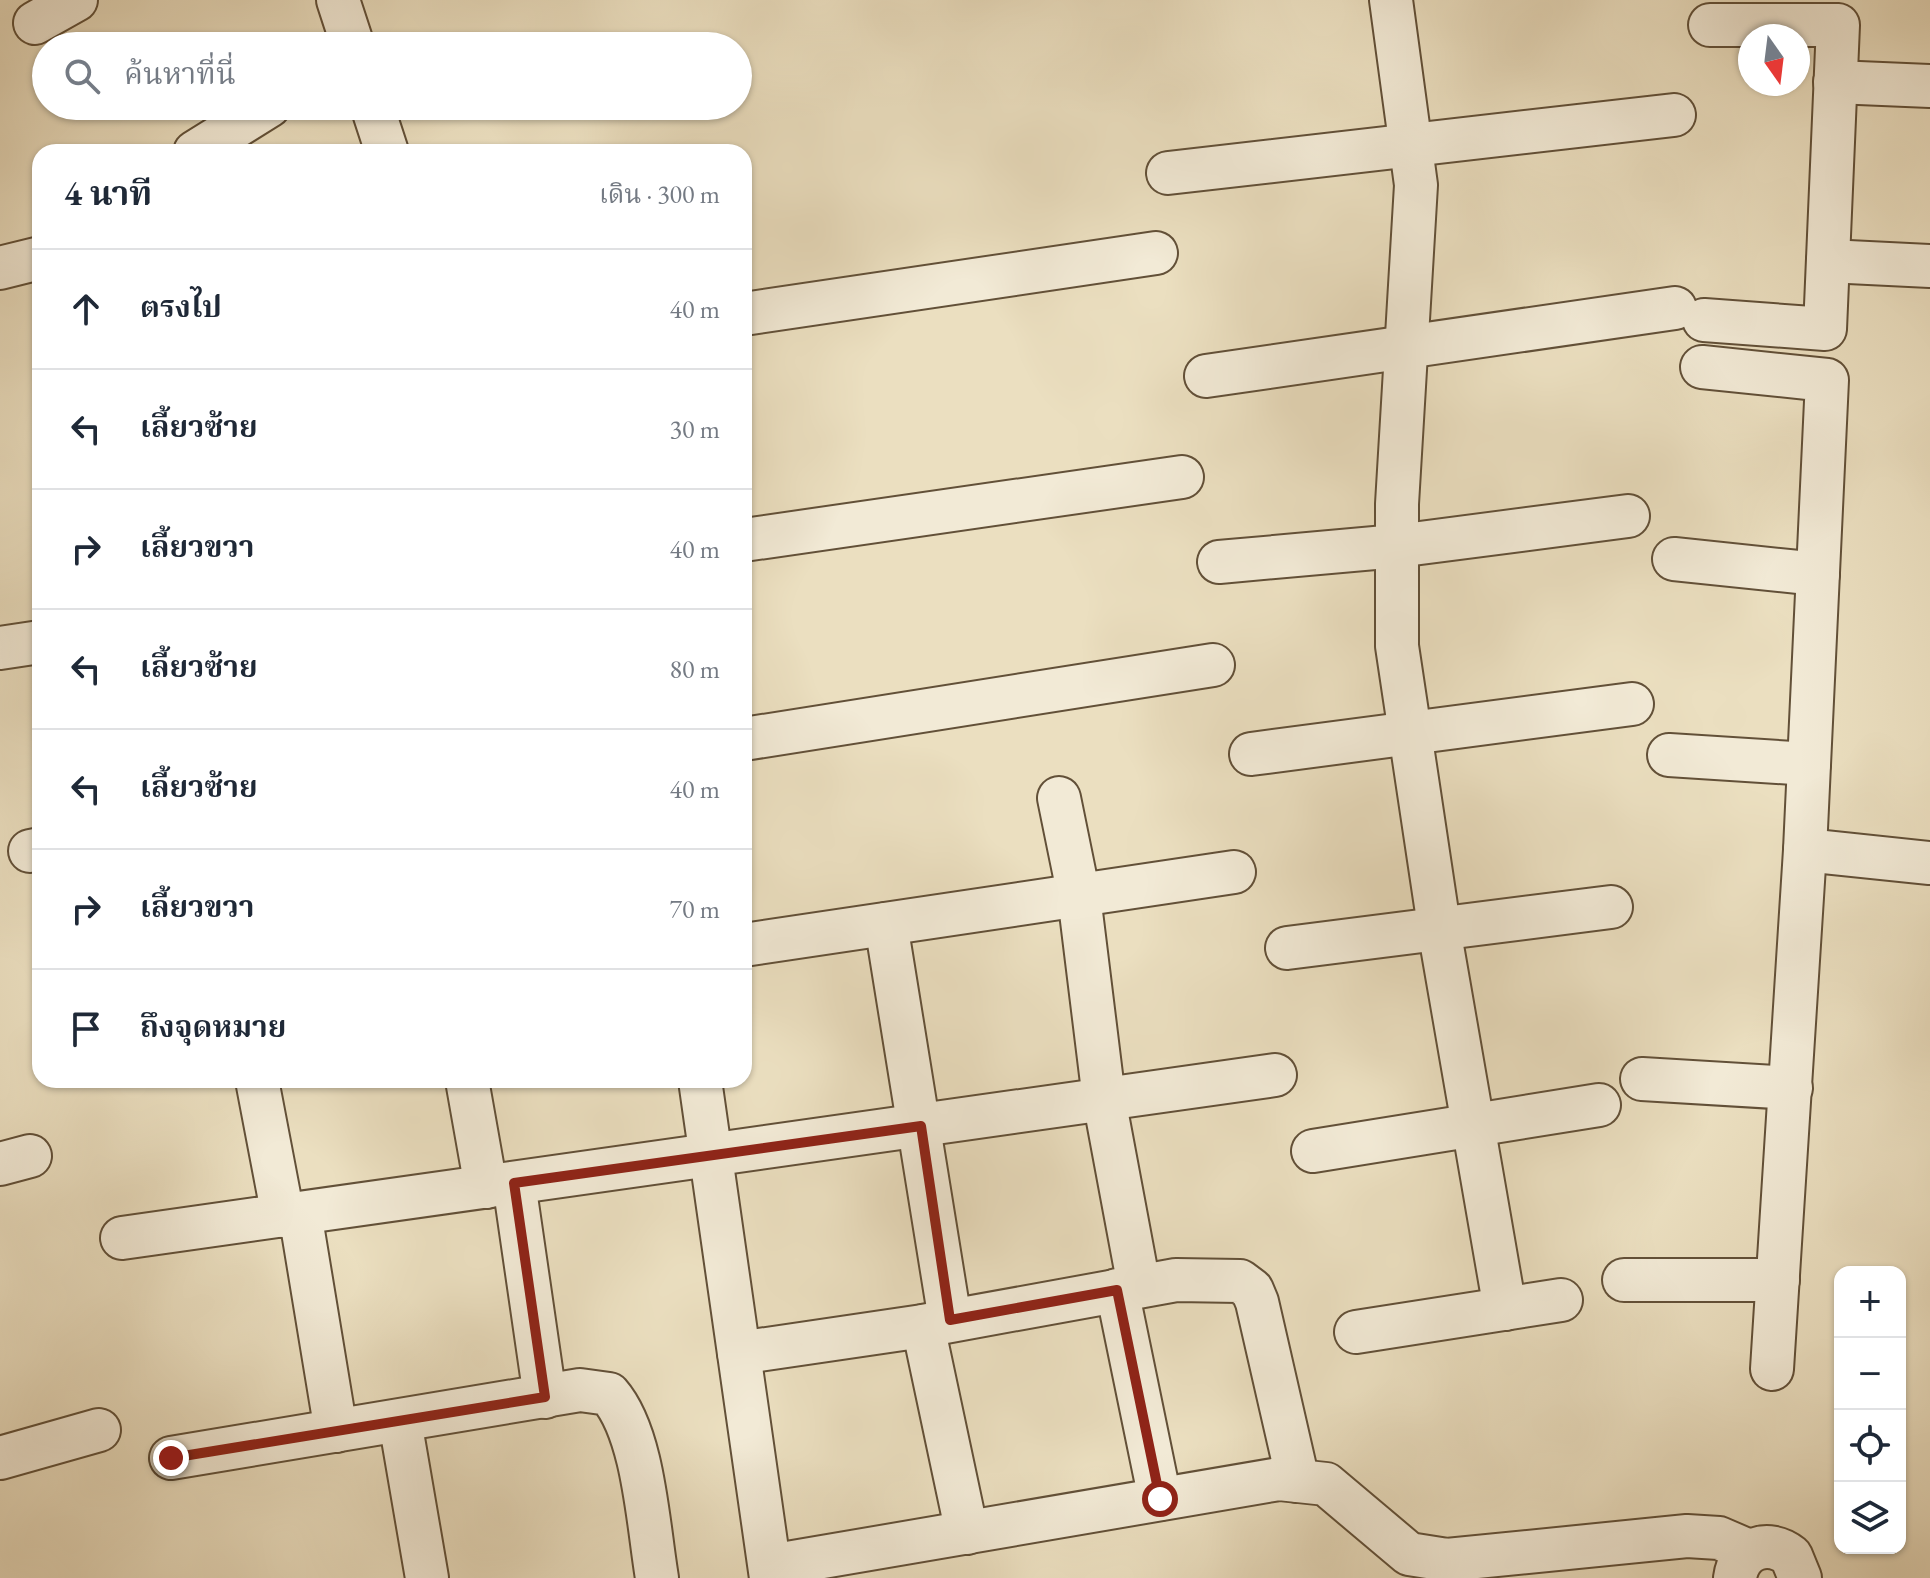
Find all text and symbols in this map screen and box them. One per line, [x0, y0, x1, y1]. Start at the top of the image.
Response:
north arrow [1738, 24, 1810, 96]
search box [32, 32, 752, 120]
icon: search [60, 54, 104, 98]
text: ค้นหาที่นี่ [124, 54, 236, 93]
text: 4 นาที [64, 171, 152, 215]
text: เดิน · 300 m [599, 177, 720, 211]
icon: ahead [64, 287, 108, 331]
text: ตรงไป [140, 287, 222, 326]
text: 40 m [670, 292, 720, 326]
icon: left [64, 407, 108, 451]
text: เลี้ยวซ้าย [140, 407, 258, 446]
text: 30 m [670, 412, 720, 446]
icon: right [64, 527, 108, 571]
text: เลี้ยวขวา [140, 527, 254, 566]
text: 40 m [670, 532, 720, 566]
icon: left [64, 647, 108, 691]
text: เลี้ยวซ้าย [140, 647, 258, 686]
text: 80 m [670, 652, 720, 686]
icon: left [64, 767, 108, 811]
text: เลี้ยวซ้าย [140, 767, 258, 806]
text: 40 m [670, 772, 720, 806]
icon: right [64, 887, 108, 931]
text: เลี้ยวขวา [140, 887, 254, 926]
text: 70 m [670, 892, 720, 926]
icon: arrive [64, 1007, 108, 1051]
text: ถึงจุดหมาย [140, 1007, 286, 1046]
map controls [1834, 1266, 1906, 1554]
button: + [1834, 1266, 1906, 1338]
button: − [1834, 1338, 1906, 1410]
button: locate [1834, 1410, 1906, 1482]
route end [153, 1440, 189, 1476]
route start [1142, 1481, 1178, 1517]
button: layers [1834, 1482, 1906, 1554]

